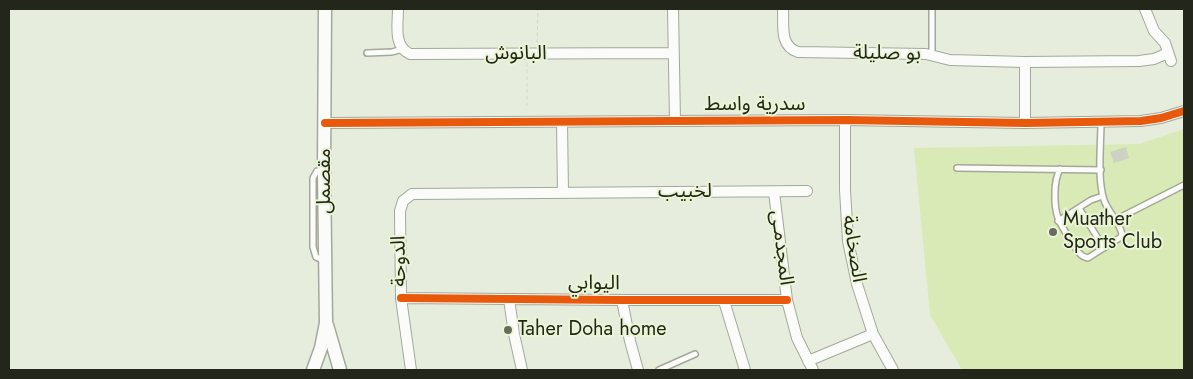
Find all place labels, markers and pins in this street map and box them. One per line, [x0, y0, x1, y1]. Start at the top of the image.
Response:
place label: Muather Sports Club [1063, 208, 1162, 255]
marker: Muather Sports Club [1047, 226, 1059, 238]
place label: Taher Doha home [518, 318, 667, 342]
marker: Taher Doha home [502, 324, 514, 336]

